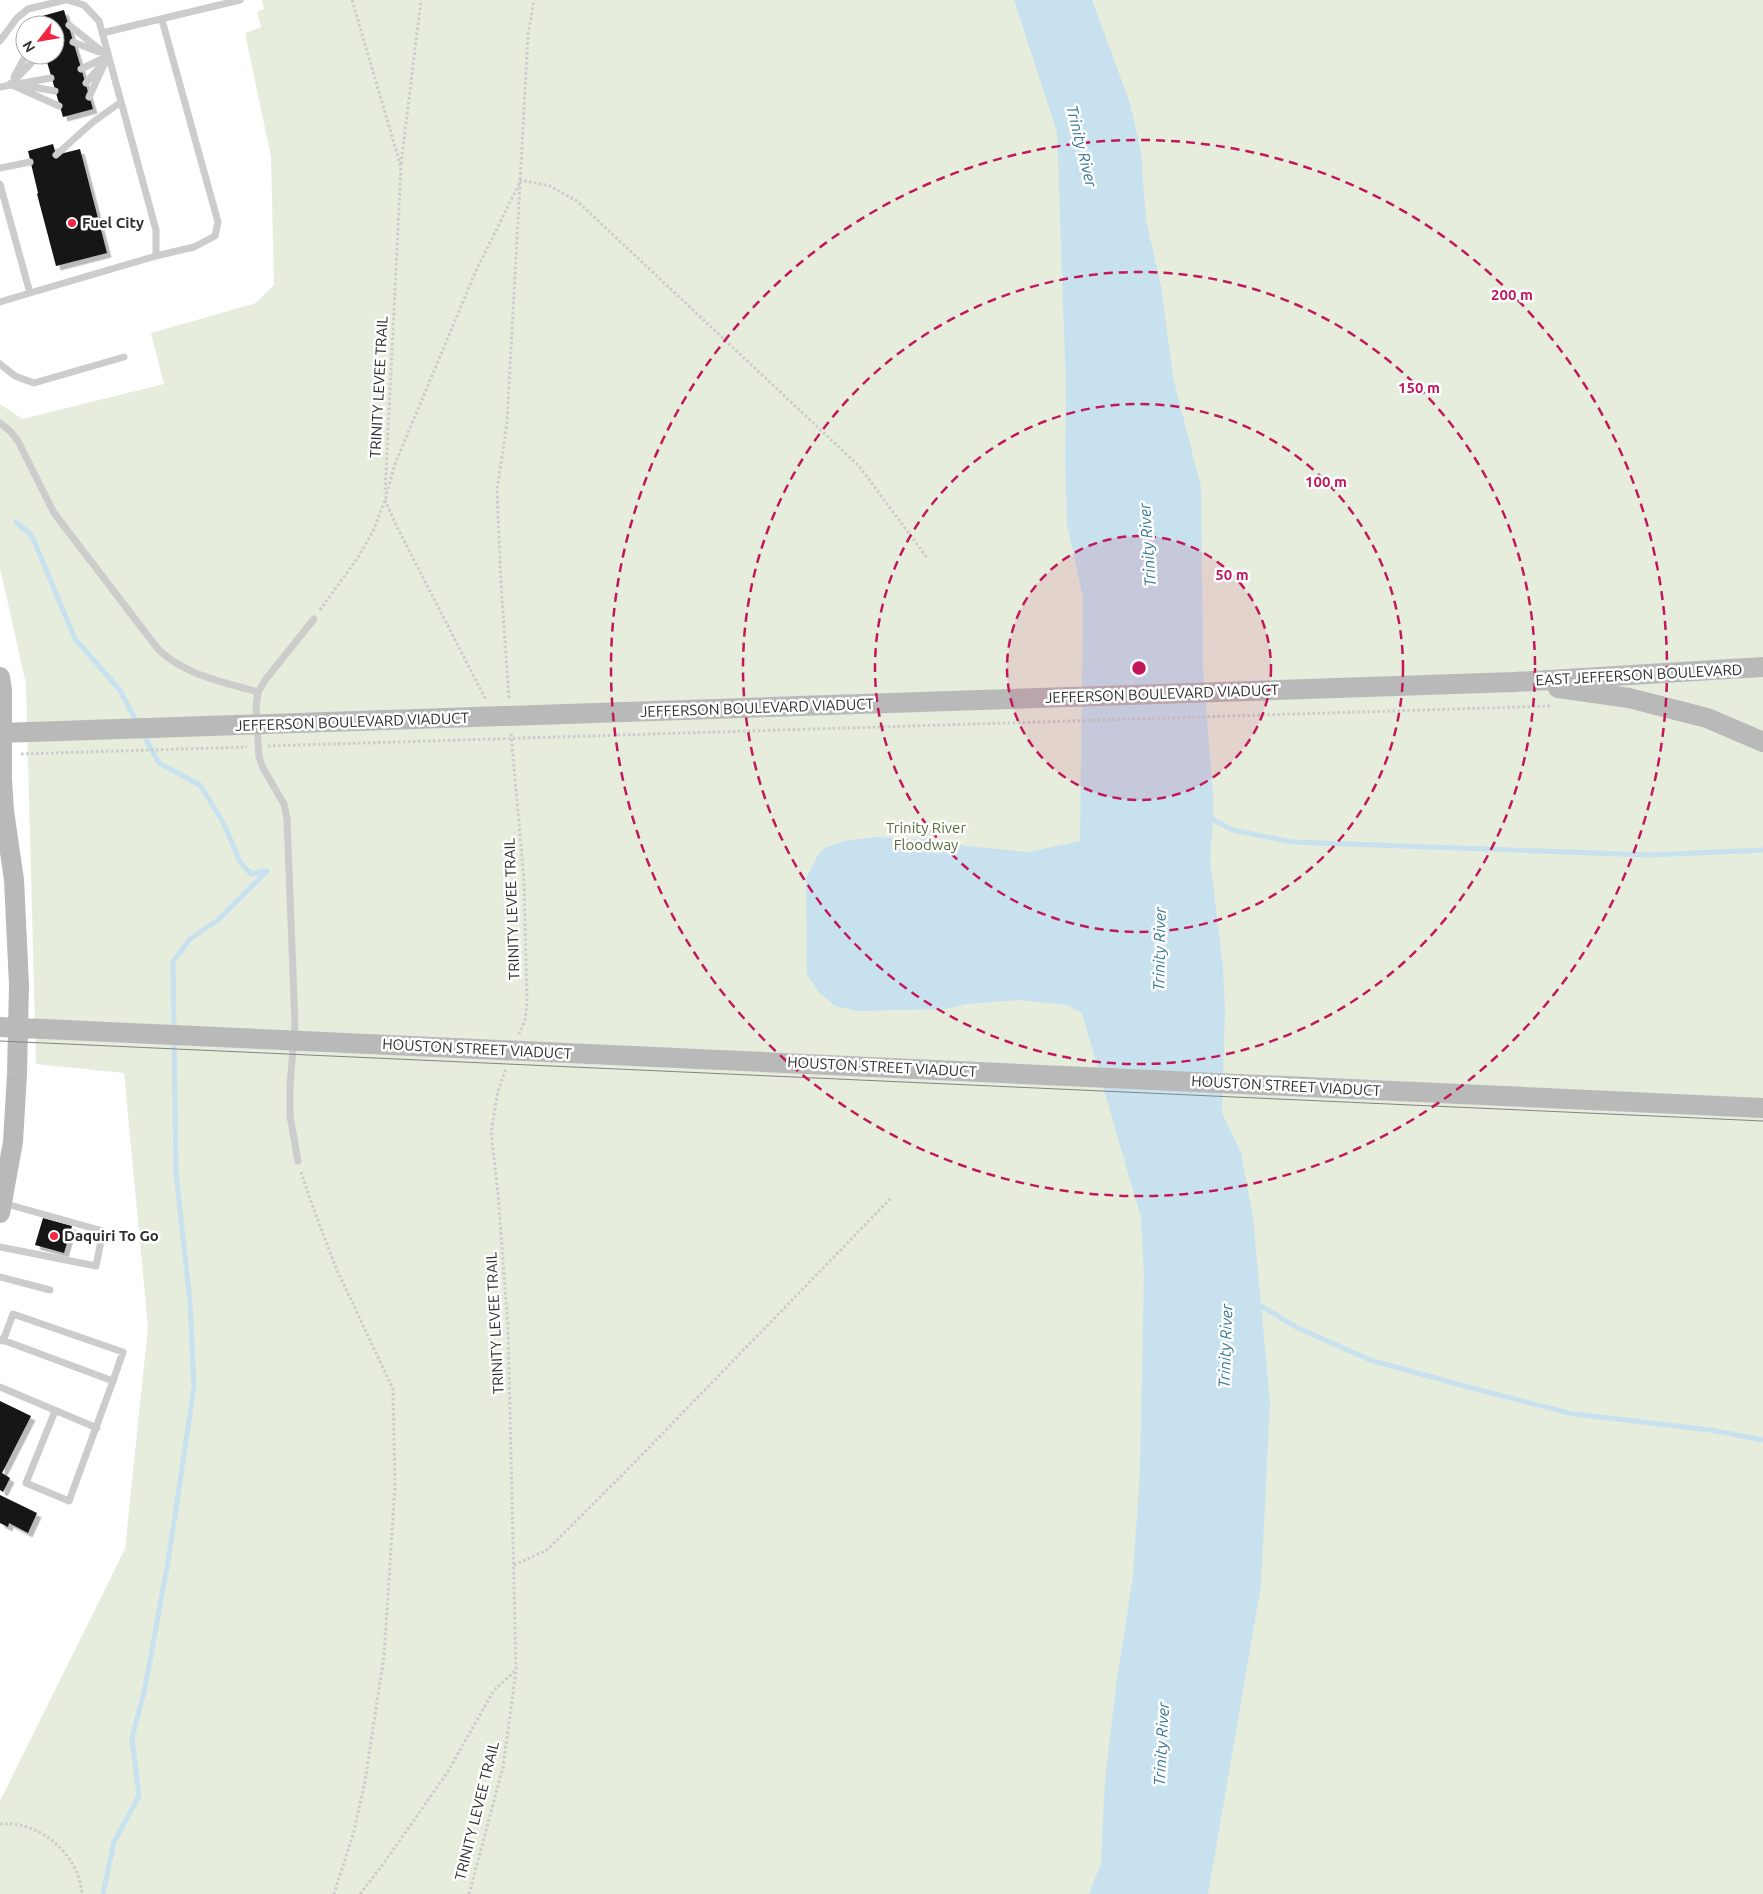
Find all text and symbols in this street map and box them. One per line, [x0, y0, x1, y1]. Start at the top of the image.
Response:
north arrow [15, 15, 65, 65]
text: N [19, 38, 38, 55]
water label: Trinity River [1063, 103, 1101, 190]
place label: Fuel City [82, 214, 144, 231]
marker: Fuel City [66, 217, 78, 229]
text: 200 m [1491, 286, 1533, 303]
street label: TRINITY LEVEE TRAIL [366, 315, 391, 458]
text: 150 m [1398, 379, 1440, 396]
text: 100 m [1305, 473, 1347, 490]
water label: Trinity River [1135, 502, 1159, 588]
text: 50 m [1215, 566, 1249, 583]
centre of rings [1130, 659, 1148, 677]
street label: EAST JEFFERSON BOULEVARD [1535, 661, 1743, 688]
street label: JEFFERSON BOULEVARD VIADUCT [1045, 681, 1280, 706]
street label: JEFFERSON BOULEVARD VIADUCT [640, 695, 875, 720]
street label: JEFFERSON BOULEVARD VIADUCT [235, 709, 470, 734]
park label: Trinity River Floodway [886, 819, 966, 853]
street label: TRINITY LEVEE TRAIL [501, 837, 522, 980]
water label: Trinity River [1149, 906, 1169, 991]
street label: HOUSTON STREET VIADUCT [382, 1035, 573, 1062]
street label: HOUSTON STREET VIADUCT [787, 1053, 978, 1080]
street label: HOUSTON STREET VIADUCT [1191, 1072, 1382, 1099]
place label: Daquiri To Go [64, 1227, 159, 1244]
marker: Daquiri To Go [48, 1230, 60, 1242]
street label: TRINITY LEVEE TRAIL [482, 1251, 507, 1394]
water label: Trinity River [1215, 1303, 1235, 1388]
water label: Trinity River [1150, 1701, 1172, 1786]
street label: TRINITY LEVEE TRAIL [451, 1739, 502, 1882]

